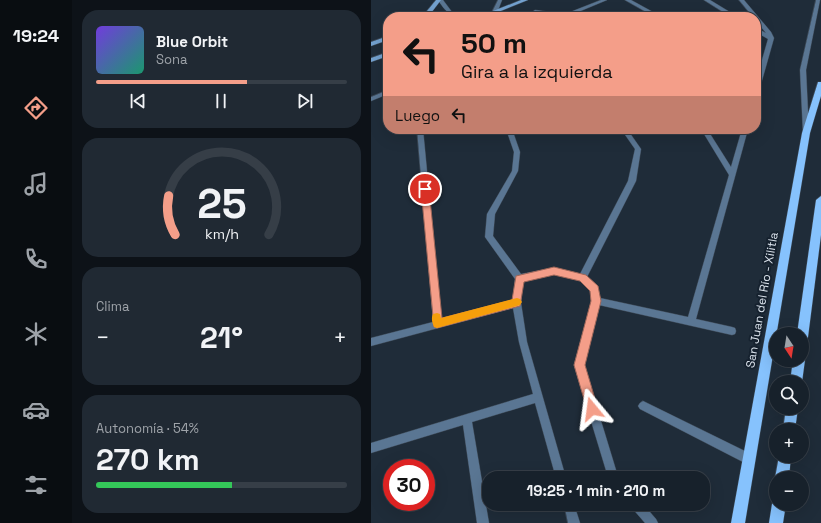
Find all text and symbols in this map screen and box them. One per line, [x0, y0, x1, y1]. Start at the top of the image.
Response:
text: 19:24 [13, 24, 59, 47]
text: 50 m [461, 25, 527, 61]
icon: left [395, 28, 447, 80]
text: Blue Orbit [156, 32, 228, 51]
text: Sona [156, 51, 187, 68]
text: Gira a la izquierda [461, 60, 613, 83]
icon: previous [127, 90, 149, 112]
icon: pause [210, 90, 232, 112]
icon: next [294, 90, 316, 112]
icon: directions [22, 94, 50, 122]
icon: left [448, 104, 470, 126]
text: Luego [395, 106, 440, 125]
icon: music [22, 170, 50, 198]
pin [408, 172, 442, 206]
text: 25 [197, 177, 246, 230]
icon: arrive [414, 178, 436, 200]
text: km/h [204, 225, 239, 243]
street label: San Juan del Río - Xilitla [742, 231, 782, 369]
icon: phone [22, 245, 50, 273]
text: Clima [96, 298, 129, 315]
text: 21° [200, 318, 243, 357]
icon: climate [22, 320, 50, 348]
text: − [96, 323, 110, 351]
text: + [333, 323, 347, 351]
north arrow [769, 327, 809, 367]
map controls [769, 327, 809, 511]
button: search [769, 375, 809, 415]
position arrow [571, 388, 613, 430]
icon: car [22, 396, 50, 424]
text: Autonomía · 54% [96, 420, 199, 437]
button: + [769, 423, 809, 463]
text: 270 km [96, 440, 200, 479]
speed limit sign: 30 [383, 459, 435, 511]
icon: filters [22, 471, 50, 499]
button: − [769, 471, 809, 511]
text: 19:25 · 1 min · 210 m [527, 481, 665, 500]

